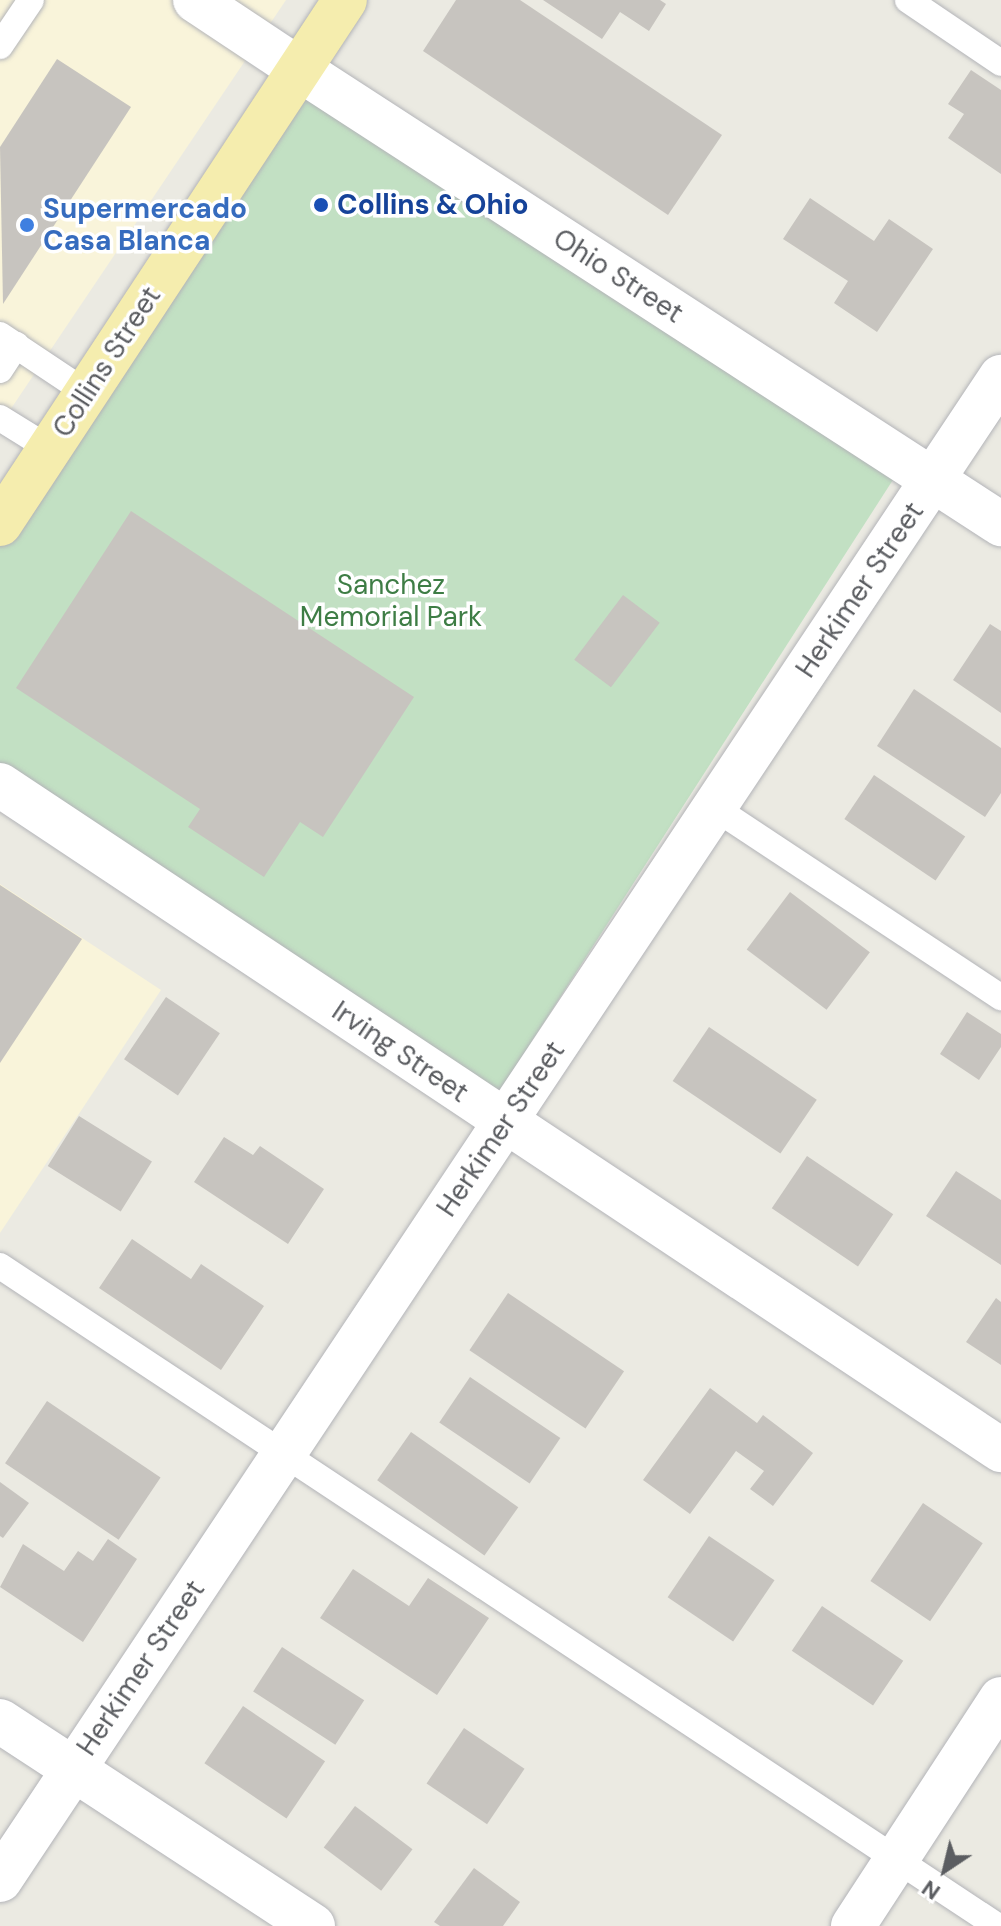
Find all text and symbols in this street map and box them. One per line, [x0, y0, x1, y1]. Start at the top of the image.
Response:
place label: Collins & Ohio [337, 188, 529, 222]
place label: Supermercado Casa Blanca [43, 192, 247, 258]
marker: Collins & Ohio [312, 196, 330, 214]
marker: Supermercado Casa Blanca [18, 216, 36, 234]
street label: Ohio Street [547, 222, 689, 330]
street label: Collins Street [46, 280, 168, 444]
street label: Herkimer Street [789, 496, 931, 684]
park label: Sanchez Memorial Park [300, 568, 482, 634]
street label: Irving Street [326, 994, 474, 1110]
street label: Herkimer Street [430, 1035, 572, 1223]
street label: Herkimer Street [70, 1574, 212, 1762]
north arrow [905, 1830, 985, 1910]
text: N [916, 1874, 946, 1907]

